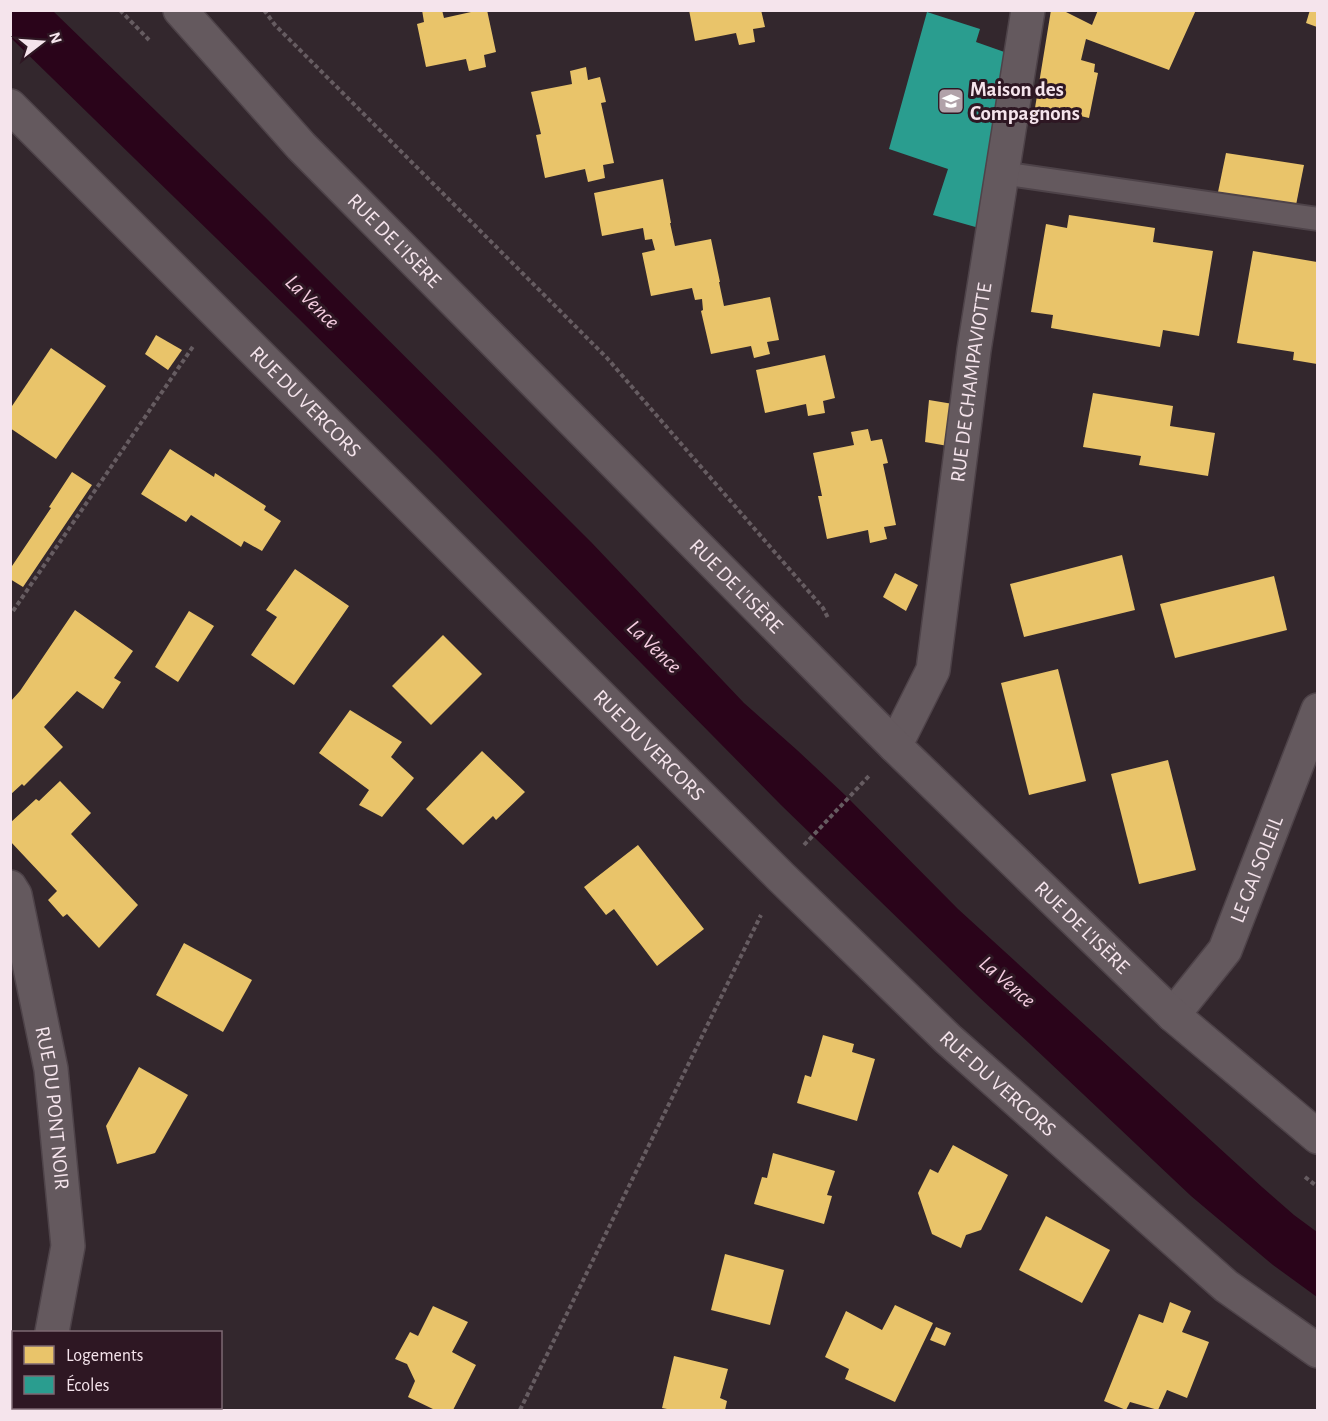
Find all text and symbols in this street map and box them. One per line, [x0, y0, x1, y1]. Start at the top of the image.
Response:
north arrow [12, 12, 72, 72]
text: N [46, 30, 65, 46]
place label: Maison des Compagnons [970, 79, 1080, 124]
school or university icon: Maison des Compagnons [936, 86, 966, 116]
street label: RUE DE L'ISÈRE [344, 190, 445, 292]
water label: La Vence [281, 271, 343, 333]
street label: RUE DE CHAMPAVIOTTE [947, 281, 996, 483]
street label: RUE DU VERCORS [246, 342, 365, 462]
street label: RUE DE L'ISÈRE [685, 535, 787, 637]
water label: La Vence [623, 616, 686, 678]
street label: RUE DU VERCORS [589, 686, 708, 805]
street label: LE GAI SOLEIL [1227, 813, 1287, 926]
street label: RUE DE L'ISÈRE [1031, 877, 1133, 978]
water label: La Vence [975, 952, 1040, 1012]
street label: RUE DU PONT NOIR [31, 1024, 73, 1191]
street label: RUE DU VERCORS [935, 1027, 1060, 1141]
legend [12, 1331, 222, 1409]
text: Logements [66, 1347, 144, 1365]
text: Écoles [66, 1374, 109, 1395]

